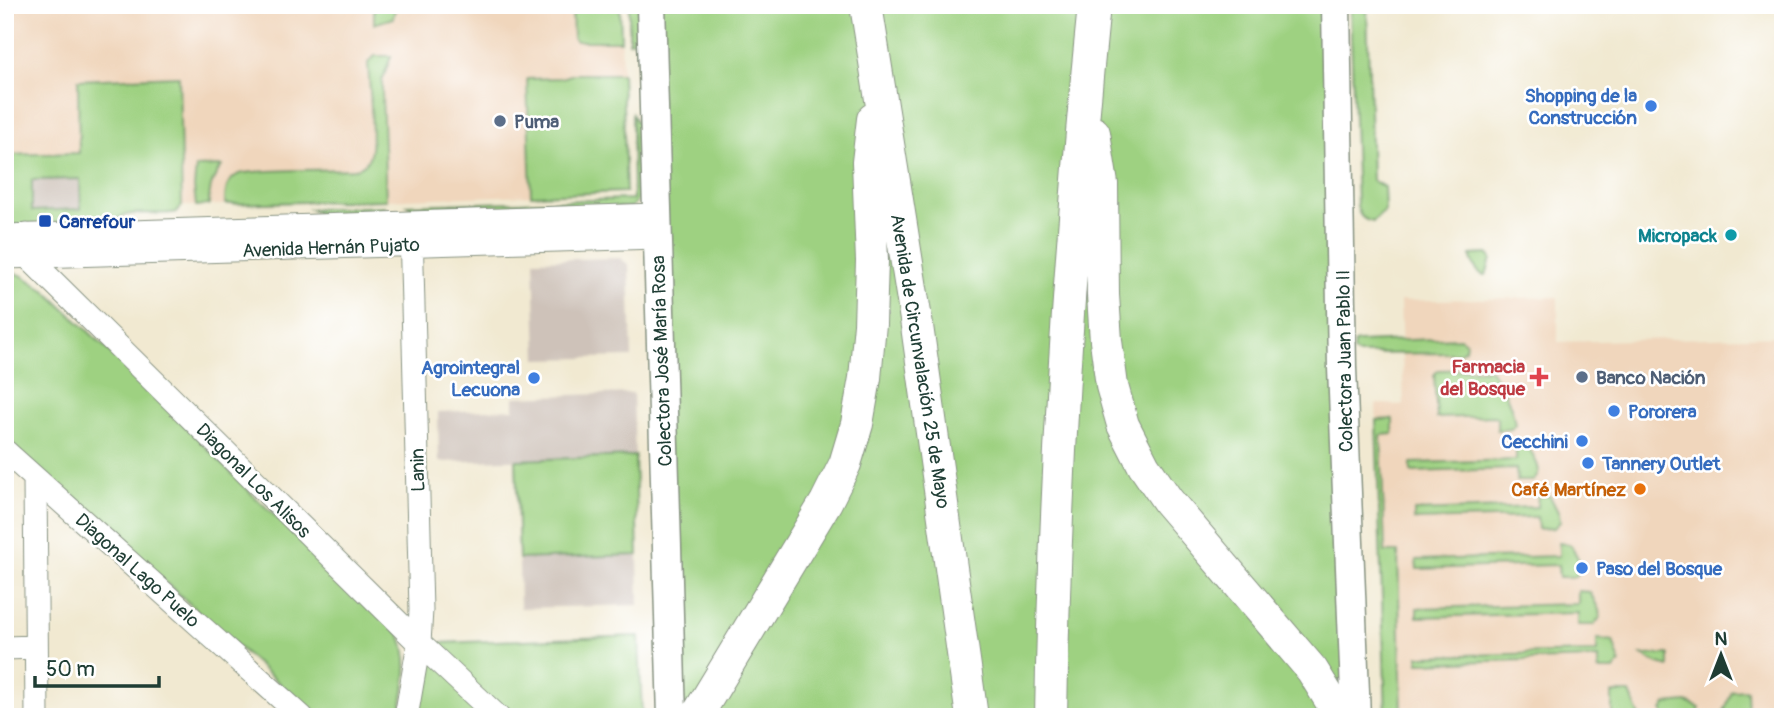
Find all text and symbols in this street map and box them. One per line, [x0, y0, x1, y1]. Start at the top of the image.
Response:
place label: Shopping de la Construcción [1525, 84, 1637, 130]
marker: Shopping de la Construcción [1643, 98, 1659, 114]
place label: Puma [514, 110, 559, 134]
marker: Puma [492, 113, 508, 129]
place label: Carrefour [59, 210, 135, 234]
street label: Avenida de Circunvalación 25 de Mayo [885, 212, 955, 510]
marker: Carrefour [37, 213, 53, 229]
place label: Micropack [1638, 224, 1718, 248]
marker: Micropack [1723, 227, 1739, 243]
street label: Avenida Hernán Pujato [242, 233, 420, 263]
street label: Colectora José María Rosa [646, 255, 678, 467]
street label: Colectora Juan Pablo II [1331, 270, 1359, 452]
place label: Farmacia del Bosque [1440, 355, 1526, 401]
place label: Agrointegral Lecuona [421, 356, 520, 402]
place label: Banco Nación [1596, 366, 1706, 390]
marker: Farmacia del Bosque [1531, 369, 1547, 385]
marker: Banco Nación [1574, 369, 1590, 385]
marker: Agrointegral Lecuona [526, 370, 542, 386]
place label: Pororera [1628, 400, 1697, 424]
marker: Pororera [1606, 403, 1622, 419]
street label: Diagonal Los Alisos [191, 418, 316, 544]
place label: Cecchini [1501, 430, 1569, 454]
marker: Cecchini [1574, 433, 1590, 449]
street label: Lanin [406, 448, 430, 492]
place label: Tannery Outlet [1601, 452, 1722, 476]
marker: Tannery Outlet [1580, 455, 1596, 471]
place label: Café Martínez [1511, 478, 1626, 502]
marker: Café Martínez [1632, 481, 1648, 497]
street label: Diagonal Lago Puelo [70, 508, 205, 633]
place label: Paso del Bosque [1596, 557, 1723, 581]
marker: Paso del Bosque [1574, 560, 1590, 576]
north arrow [1686, 620, 1756, 690]
text: N [1715, 627, 1728, 651]
scale bar [35, 645, 159, 689]
text: 50 m [46, 656, 95, 683]

